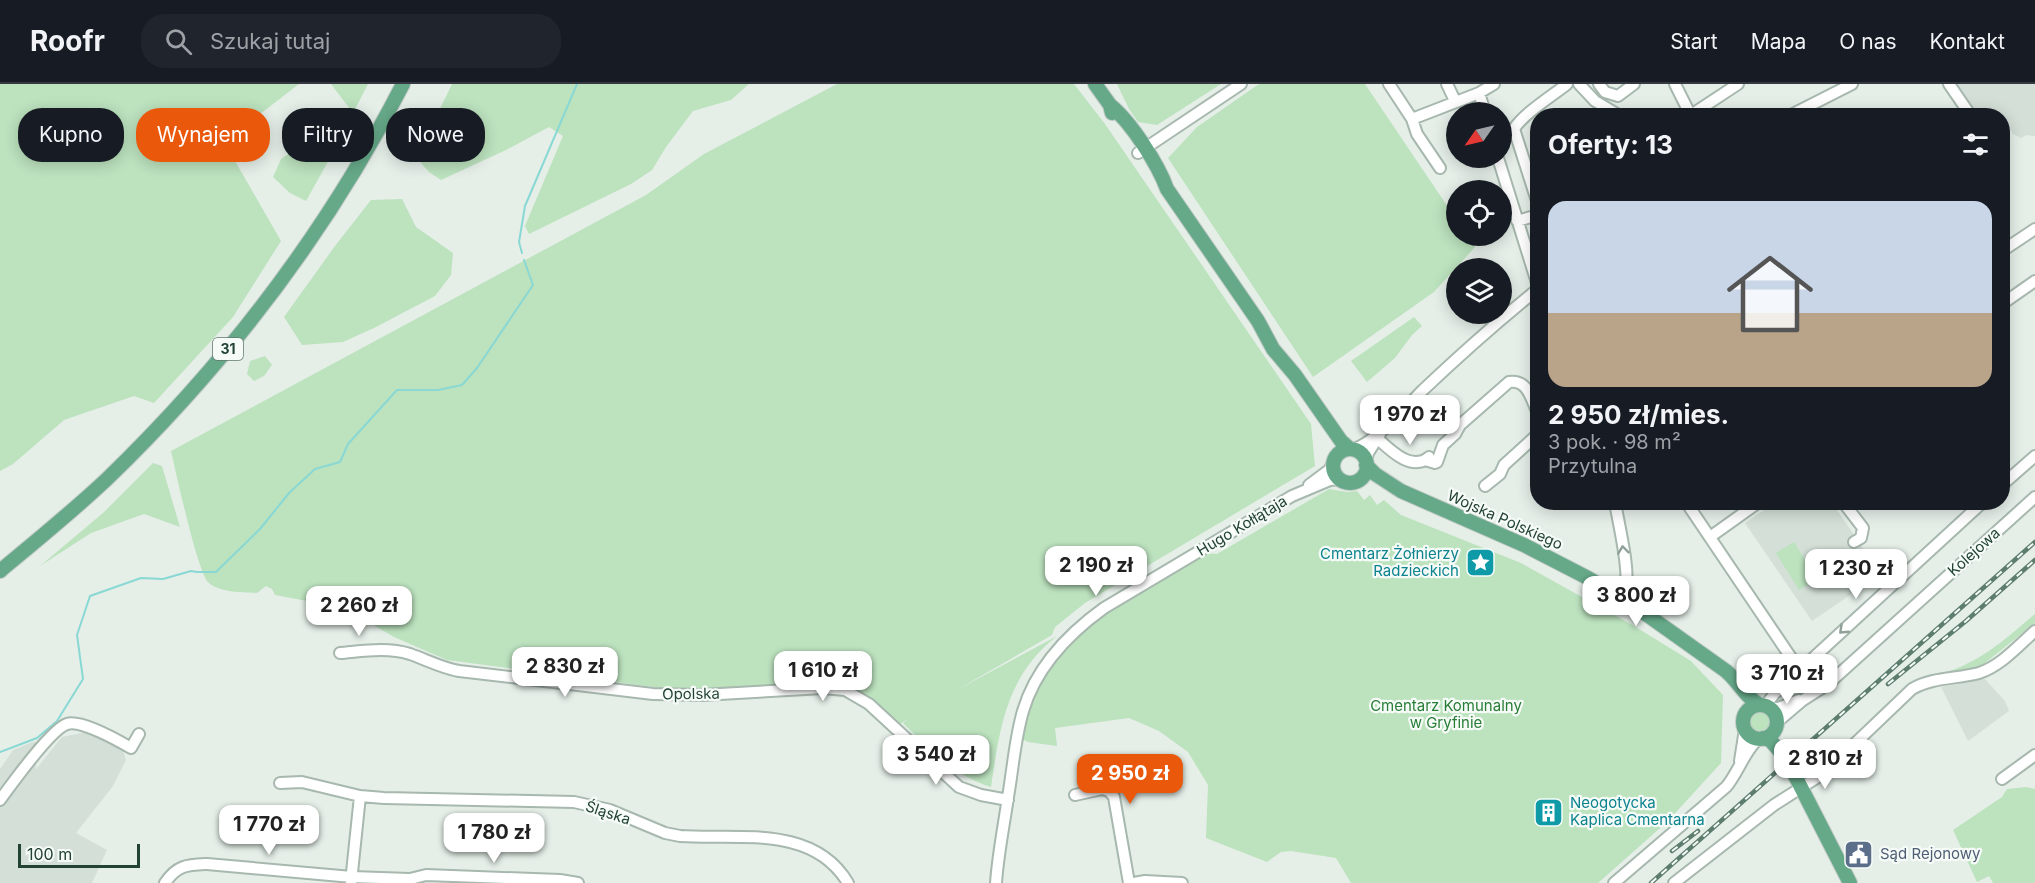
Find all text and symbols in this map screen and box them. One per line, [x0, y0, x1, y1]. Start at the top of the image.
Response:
search box [141, 14, 561, 68]
text: Roofr [30, 24, 105, 58]
icon: search [162, 25, 195, 58]
text: Szukaj tutaj [210, 28, 330, 54]
text: Start [1670, 29, 1718, 54]
text: Mapa [1751, 29, 1806, 54]
text: O nas [1839, 29, 1897, 54]
text: Kontakt [1930, 29, 2005, 54]
north arrow [1446, 102, 1512, 168]
map controls [1446, 102, 1512, 324]
chip: Kupno [18, 108, 124, 162]
chip: Wynajem [136, 108, 270, 162]
chip: Filtry [282, 108, 374, 162]
chip: Nowe [386, 108, 485, 162]
icon: filters [1959, 128, 1992, 161]
text: Oferty: 13 [1548, 129, 1673, 160]
button: locate [1446, 180, 1512, 246]
icon: home [1716, 240, 1824, 348]
button: layers [1446, 258, 1512, 324]
road number: 31 [213, 338, 243, 360]
pin: 1 970 zł [1348, 395, 1472, 446]
text: 2 950 zł/mies. [1548, 399, 1729, 430]
text: 1 970 zł [1374, 402, 1446, 426]
text: 3 pok. · 98 m² [1548, 430, 1681, 454]
text: Przytulna [1548, 454, 1637, 478]
street label: Wojska Polskiego [1445, 486, 1566, 553]
street label: Hugo Kołłątaja [1193, 491, 1290, 560]
street label: Kolejowa [1944, 523, 2004, 580]
place label: Cmentarz Żołnierzy Radzieckich [1320, 544, 1460, 580]
one-way arrow [1617, 545, 1630, 554]
pin: 2 190 zł [1034, 546, 1158, 597]
place icon: Cmentarz Żołnierzy Radzieckich [1464, 547, 1496, 579]
pin: 1 230 zł [1794, 549, 1918, 600]
text: 2 190 zł [1059, 553, 1133, 577]
text: 1 230 zł [1819, 556, 1893, 580]
pin: 3 800 zł [1574, 576, 1698, 627]
text: 3 800 zł [1596, 583, 1676, 607]
pin: 2 260 zł [297, 586, 421, 637]
text: 2 260 zł [320, 593, 398, 617]
one-way arrow [1840, 623, 1850, 634]
pin: 2 830 zł [503, 647, 627, 698]
pin: 1 610 zł [761, 651, 885, 702]
text: 2 830 zł [526, 654, 604, 678]
pin: 3 710 zł [1725, 654, 1849, 705]
text: 1 610 zł [788, 658, 858, 682]
text: 3 710 zł [1751, 661, 1824, 685]
street label: Opolska [662, 683, 720, 704]
park label: Cmentarz Komunalny w Gryfinie [1370, 696, 1522, 732]
pin: 3 540 zł [874, 735, 998, 786]
pin: 2 810 zł [1763, 739, 1887, 790]
text: 3 540 zł [896, 742, 976, 766]
text: 2 810 zł [1788, 746, 1862, 770]
pin: 2 950 zł [1068, 754, 1192, 805]
text: 2 950 zł [1091, 761, 1169, 785]
place label: Neogotycka Kaplica Cmentarna [1570, 793, 1705, 829]
street label: Śląska [583, 796, 633, 829]
building icon: Neogotycka Kaplica Cmentarna [1533, 796, 1565, 828]
pin: 1 770 zł [207, 805, 331, 856]
text: 1 770 zł [233, 812, 305, 836]
pin: 1 780 zł [432, 813, 556, 864]
text: 1 780 zł [458, 820, 530, 844]
public building icon: Sąd Rejonowy [1843, 838, 1875, 870]
scale bar [18, 841, 140, 868]
text: 100 m [27, 844, 72, 864]
place label: Sąd Rejonowy [1880, 844, 1981, 863]

